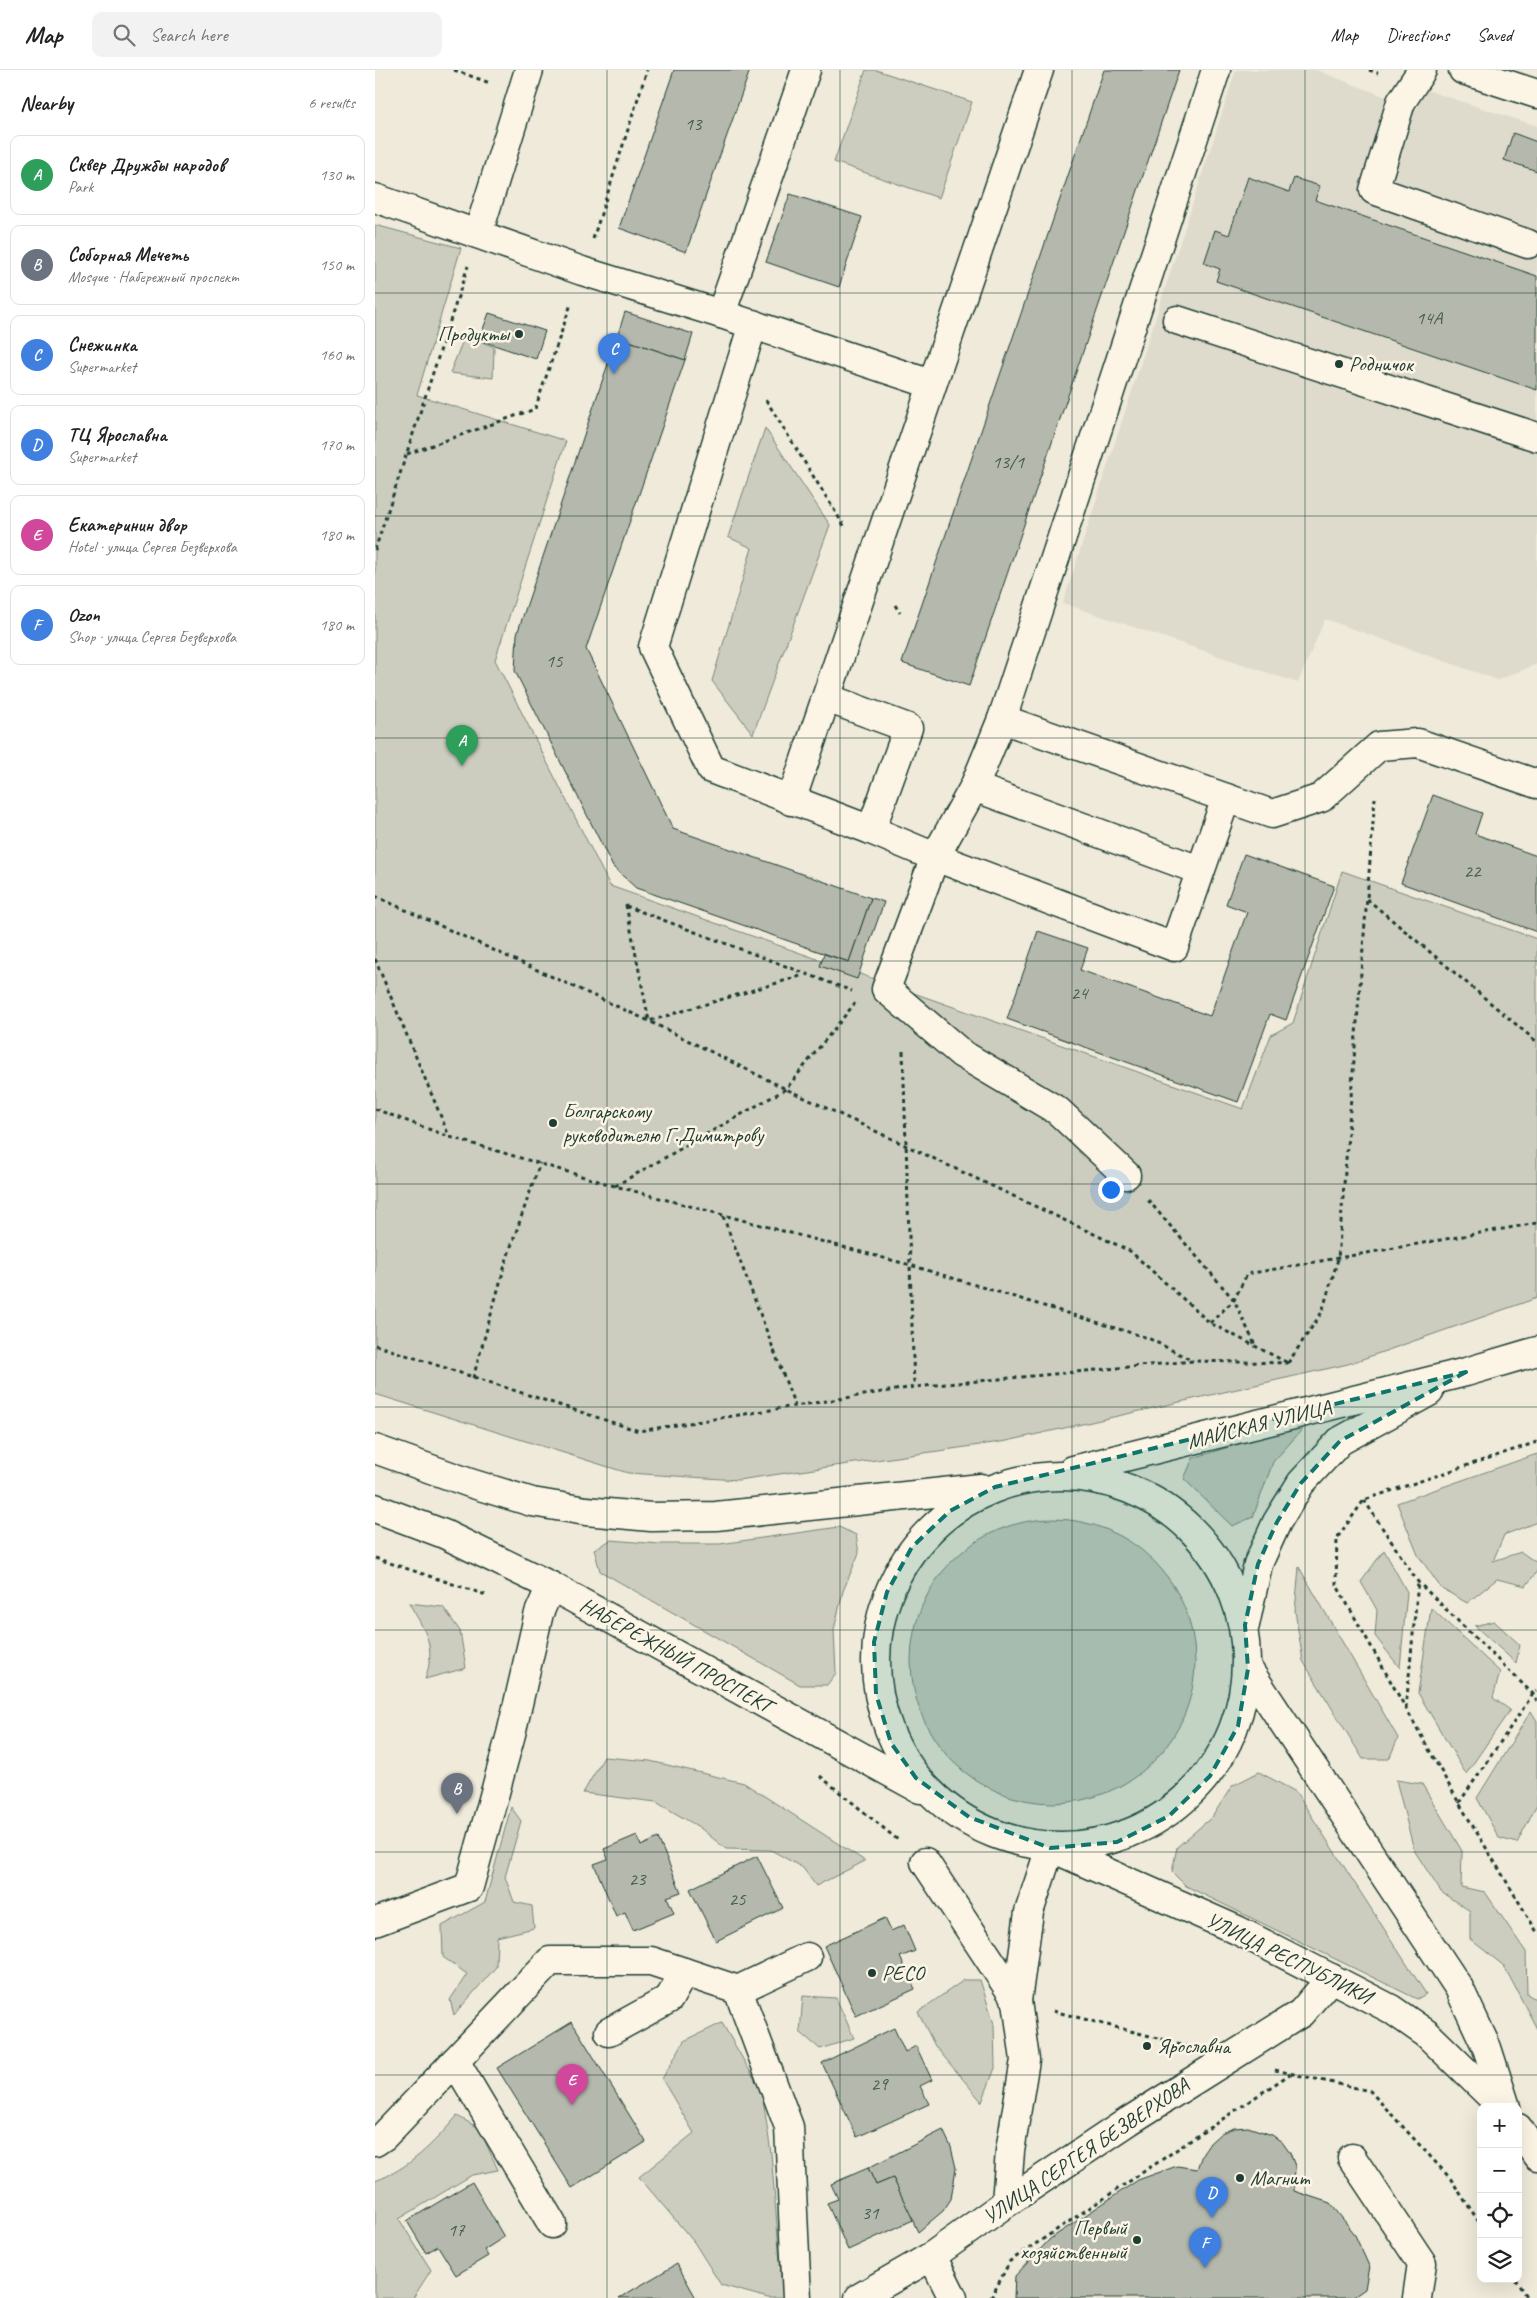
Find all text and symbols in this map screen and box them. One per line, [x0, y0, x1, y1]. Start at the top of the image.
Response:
search box [92, 12, 442, 57]
text: Map [25, 20, 62, 50]
icon: search [110, 21, 138, 49]
text: Search here [150, 23, 228, 47]
text: Map [1331, 24, 1358, 46]
text: Directions [1386, 24, 1449, 46]
text: Saved [1477, 24, 1512, 46]
text: Nearby [20, 90, 73, 116]
text: 6 results [308, 93, 355, 113]
house number: 13 [684, 112, 703, 136]
text: Сквер Дружбы народов [68, 153, 225, 177]
text: A [33, 165, 41, 185]
text: 130 m [320, 165, 354, 185]
text: Park [68, 177, 93, 197]
text: Соборная Мечеть [68, 243, 188, 267]
text: B [33, 255, 41, 275]
text: 150 m [320, 255, 354, 275]
text: Mosque · Набережный проспект [68, 267, 239, 287]
house number: 14А [1416, 306, 1444, 330]
place label: Продукты [438, 321, 511, 347]
marker: Продукты [513, 328, 525, 340]
text: Снежинка [68, 333, 136, 357]
pin: C [598, 333, 630, 374]
text: C [33, 345, 41, 365]
text: 160 m [320, 345, 354, 365]
place label: Родничок [1349, 351, 1415, 377]
text: Supermarket [68, 357, 136, 377]
marker: Родничок [1333, 358, 1345, 370]
text: ТЦ Ярославна [68, 423, 167, 447]
text: D [32, 435, 42, 455]
text: 170 m [320, 435, 354, 455]
text: Supermarket [68, 447, 136, 467]
house number: 13/1 [992, 450, 1025, 474]
text: Екатеринин двор [68, 513, 187, 537]
text: E [33, 525, 41, 545]
text: 180 m [320, 525, 354, 545]
text: Hotel · улица Сергея Безверхова [68, 537, 237, 557]
text: Ozon [68, 603, 100, 627]
text: F [33, 615, 41, 635]
text: 180 m [320, 615, 354, 635]
text: Shop · улица Сергея Безверхова [68, 627, 236, 647]
house number: 15 [545, 649, 564, 673]
pin: A [446, 725, 478, 766]
house number: 22 [1463, 859, 1482, 883]
house number: 24 [1070, 981, 1090, 1005]
place label: Болгарскому руководителю Г.Димитрову [563, 1098, 765, 1148]
marker: Болгарскому руководителю Г.Димитрову [547, 1117, 559, 1129]
your location [1098, 1177, 1124, 1203]
street label: МАЙСКАЯ УЛИЦА [1184, 1393, 1334, 1454]
street label: НАБЕРЕЖНЫЙ ПРОСПЕКТ [576, 1591, 781, 1721]
pin: B [441, 1773, 473, 1814]
house number: 23 [628, 1867, 647, 1891]
house number: 25 [728, 1887, 747, 1911]
street label: УЛИЦА РЕСПУБЛИКИ [1202, 1907, 1380, 2011]
place label: РЕСО [882, 1960, 927, 1986]
marker: РЕСО [866, 1967, 878, 1979]
place label: Ярославна [1157, 2033, 1232, 2059]
marker: Ярославна [1141, 2040, 1153, 2052]
pin: E [556, 2064, 588, 2105]
house number: 29 [870, 2072, 889, 2096]
street label: УЛИЦА СЕРГЕЯ БЕЗВЕРХОВА [978, 2072, 1195, 2230]
map controls [1477, 2103, 1522, 2283]
button: + [1477, 2103, 1522, 2148]
button: − [1477, 2148, 1522, 2193]
place label: Магнит [1250, 2165, 1311, 2191]
marker: Магнит [1234, 2172, 1246, 2184]
pin: D [1196, 2177, 1228, 2218]
button: locate [1477, 2193, 1522, 2238]
house number: 31 [861, 2201, 880, 2225]
place label: Первый хозяйственный [1020, 2215, 1128, 2265]
house number: 17 [447, 2218, 466, 2242]
pin: F [1189, 2227, 1221, 2268]
marker: Первый хозяйственный [1131, 2234, 1143, 2246]
button: layers [1477, 2238, 1522, 2283]

